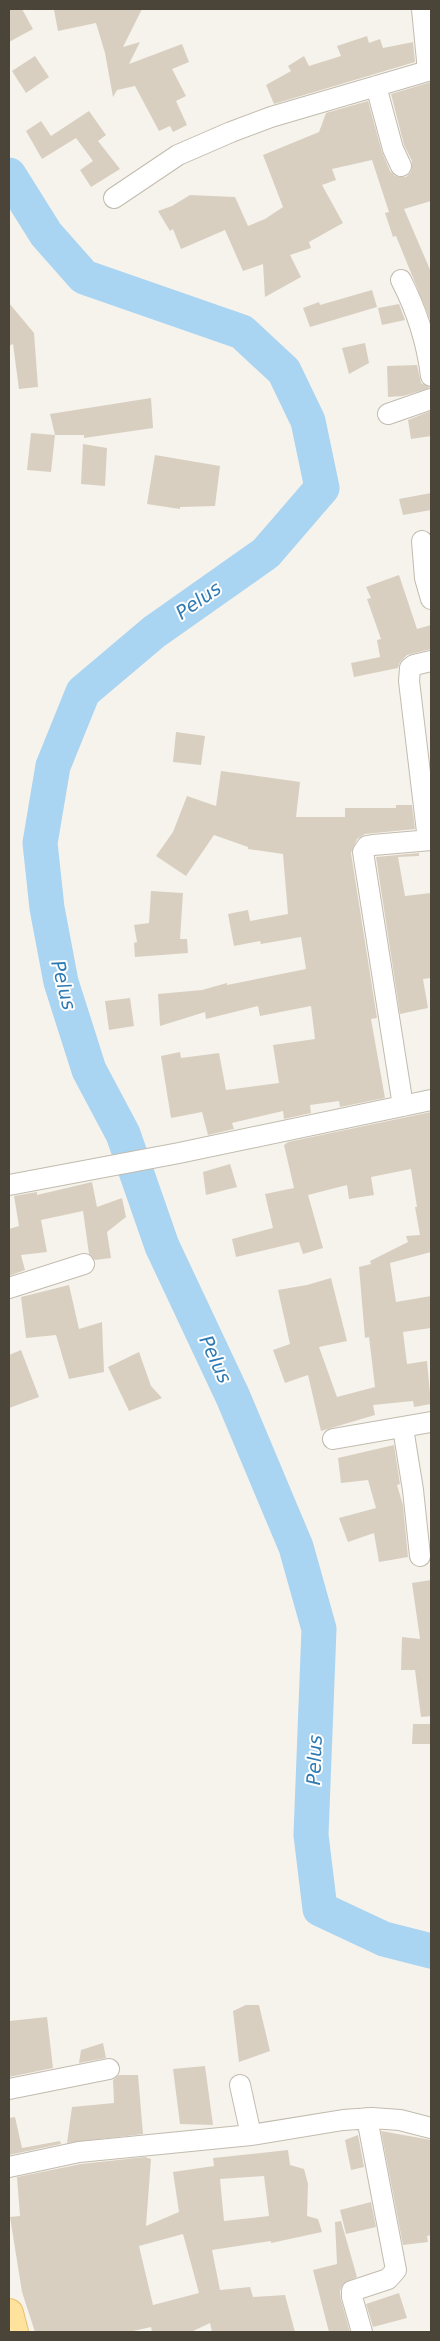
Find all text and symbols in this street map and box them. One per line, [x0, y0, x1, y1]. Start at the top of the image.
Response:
water label: Pelus [171, 576, 225, 623]
water label: Pelus [47, 958, 81, 1012]
water label: Pelus [195, 1332, 237, 1387]
water label: Pelus [302, 1734, 326, 1786]

